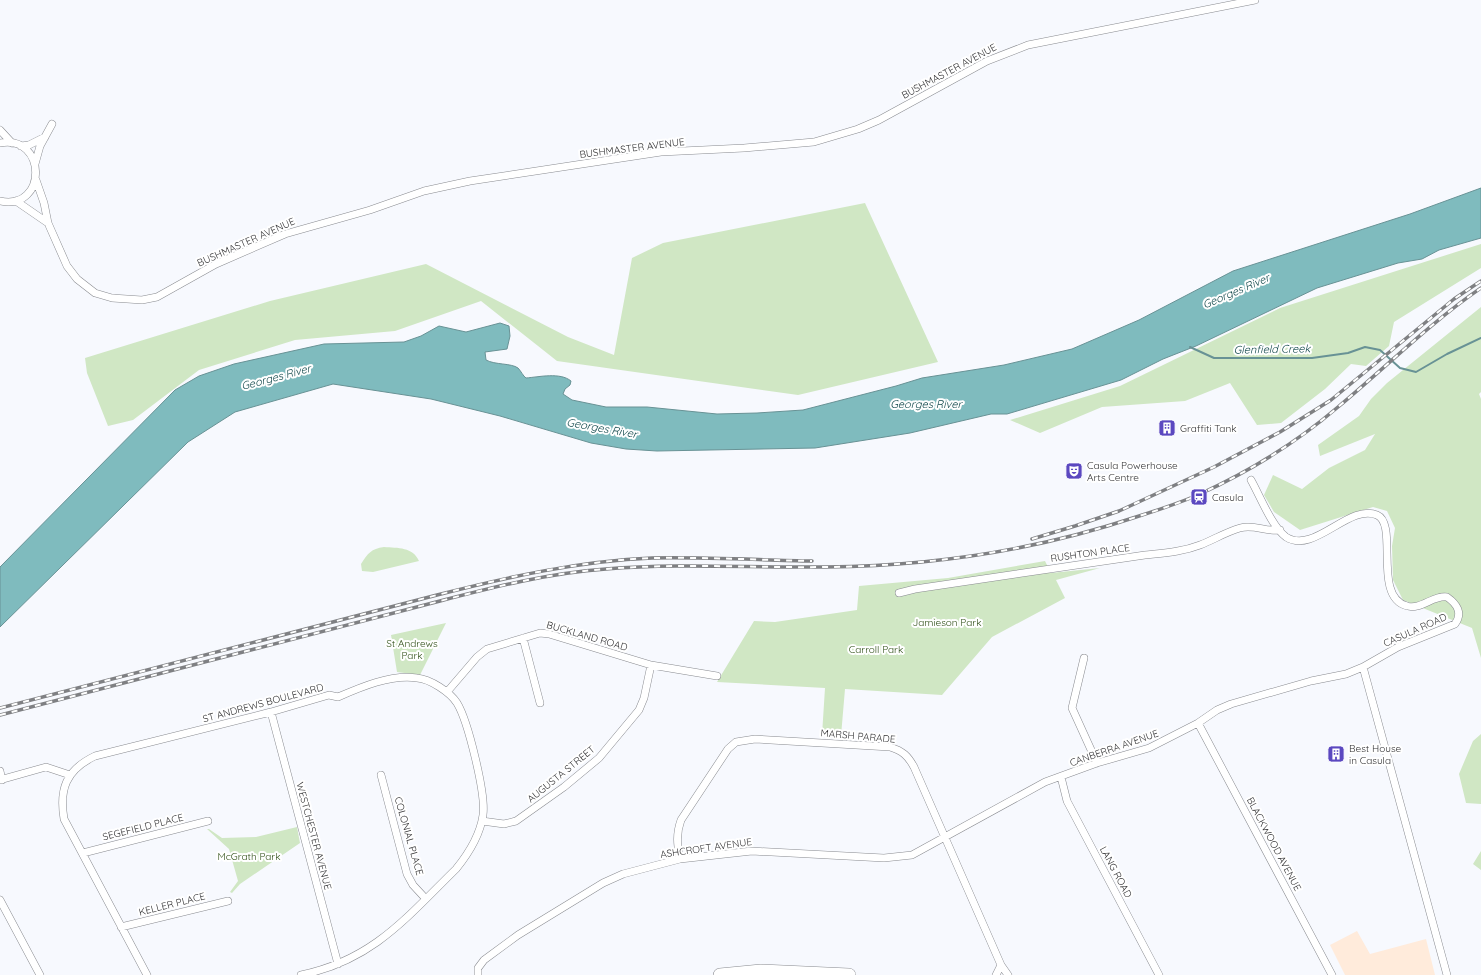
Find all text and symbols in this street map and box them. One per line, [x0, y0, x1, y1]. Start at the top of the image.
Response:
street label: BUSHMASTER AVENUE [899, 40, 999, 102]
street label: BUSHMASTER AVENUE [579, 135, 686, 161]
street label: BUSHMASTER AVENUE [195, 214, 297, 269]
water label: Georges River [1200, 270, 1273, 311]
water label: Glenfield Creek [1234, 341, 1312, 357]
water label: Georges River [240, 361, 314, 393]
water label: Georges River [890, 397, 964, 411]
water label: Georges River [566, 415, 640, 441]
building icon: Graffiti Tank [1157, 418, 1177, 438]
place label: Graffiti Tank [1180, 422, 1237, 435]
place label: Casula Powerhouse Arts Centre [1087, 459, 1178, 484]
theatre icon: Casula Powerhouse Arts Centre [1064, 461, 1084, 481]
station icon: Casula [1189, 487, 1209, 507]
place label: Casula [1212, 491, 1243, 504]
street label: RUSHTON PLACE [1050, 541, 1131, 565]
street label: CASULA ROAD [1381, 610, 1449, 650]
park label: Jamieson Park [912, 616, 982, 629]
street label: BUCKLAND ROAD [545, 618, 629, 654]
park label: St Andrews Park [386, 637, 438, 662]
park label: Carroll Park [849, 643, 903, 656]
street label: ST ANDREWS BOULEVARD [201, 681, 325, 725]
street label: MARSH PARADE [820, 726, 896, 746]
street label: CANBERRA AVENUE [1068, 727, 1160, 769]
place label: Best House in Casula [1349, 742, 1402, 767]
street label: AUGUSTA STREET [524, 743, 598, 805]
building icon: Best House in Casula [1326, 744, 1346, 764]
street label: WESTCHESTER AVENUE [293, 781, 335, 892]
street label: COLONIAL PLACE [392, 795, 427, 877]
street label: BLACKWOOD AVENUE [1244, 795, 1304, 893]
street label: SEGEFIELD PLACE [101, 811, 185, 843]
street label: ASHCROFT AVENUE [659, 835, 753, 861]
street label: LANG ROAD [1097, 844, 1135, 900]
park label: McGrath Park [217, 850, 281, 863]
street label: KELLER PLACE [137, 889, 207, 919]

